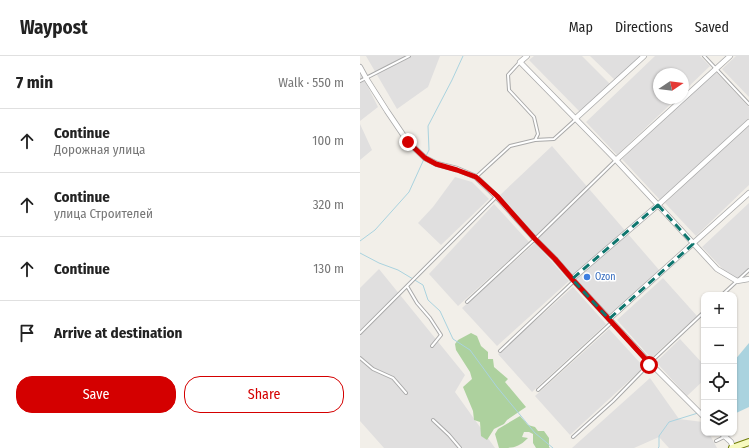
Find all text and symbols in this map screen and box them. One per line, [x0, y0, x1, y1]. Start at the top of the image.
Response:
text: Waypost [20, 16, 88, 39]
text: Map [569, 19, 593, 36]
text: Directions [615, 19, 673, 36]
text: Saved [695, 19, 729, 36]
north arrow [653, 68, 689, 104]
text: 7 min [16, 72, 53, 93]
text: Walk · 550 m [278, 75, 344, 90]
text: Continue [54, 124, 110, 142]
icon: ahead [16, 130, 38, 152]
text: 100 m [312, 133, 344, 148]
route end [399, 133, 417, 151]
text: Дорожная улица [54, 142, 145, 157]
text: Continue [54, 188, 110, 206]
icon: ahead [16, 194, 38, 216]
text: 320 m [313, 197, 344, 212]
text: улица Строителей [54, 206, 153, 221]
icon: ahead [16, 258, 38, 280]
text: Continue [54, 260, 110, 278]
text: 130 m [313, 261, 344, 276]
place label: Ozon [595, 271, 616, 283]
marker: Ozon [582, 272, 592, 282]
map controls [701, 292, 737, 436]
button: + [701, 292, 737, 328]
icon: arrive [16, 322, 38, 344]
text: Arrive at destination [54, 324, 182, 342]
button: − [701, 328, 737, 364]
route start [640, 356, 658, 374]
button: locate [701, 364, 737, 400]
button: Save [16, 376, 176, 413]
button: Share [184, 376, 344, 413]
button: layers [701, 400, 737, 436]

